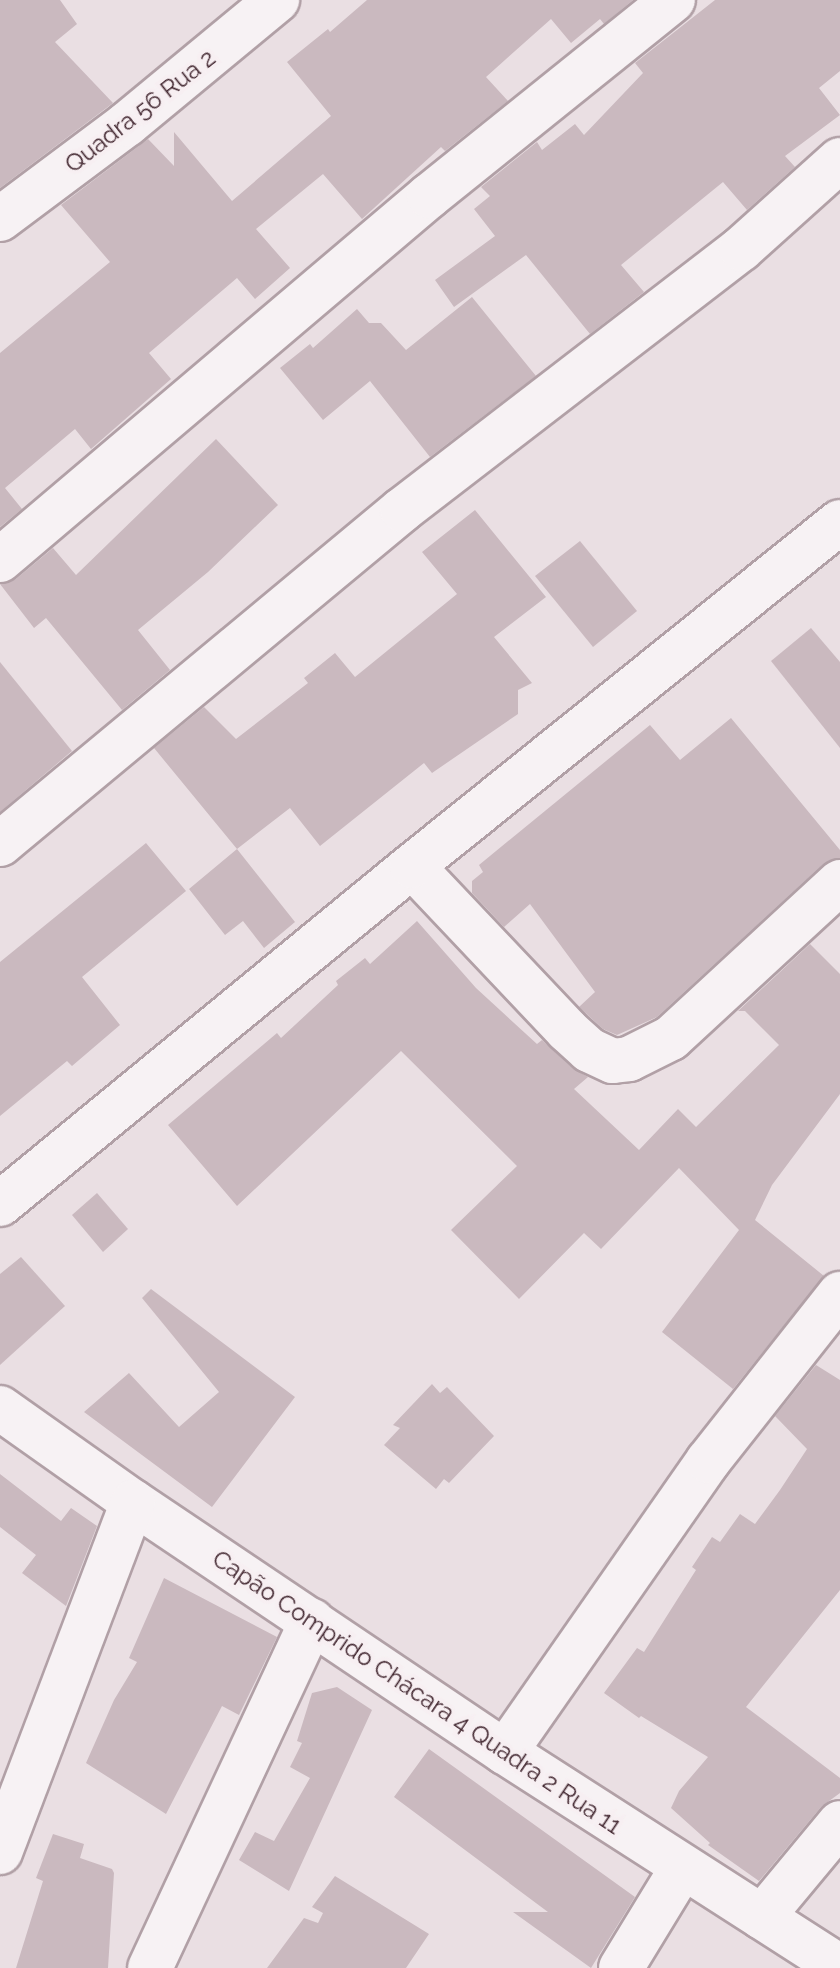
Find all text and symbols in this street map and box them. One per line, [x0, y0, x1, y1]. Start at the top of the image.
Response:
street label: Quadra 56 Rua 2 [59, 43, 221, 179]
street label: Capão Comprido Chácara 4 Quadra 2 Rua 11 [207, 1544, 627, 1840]

